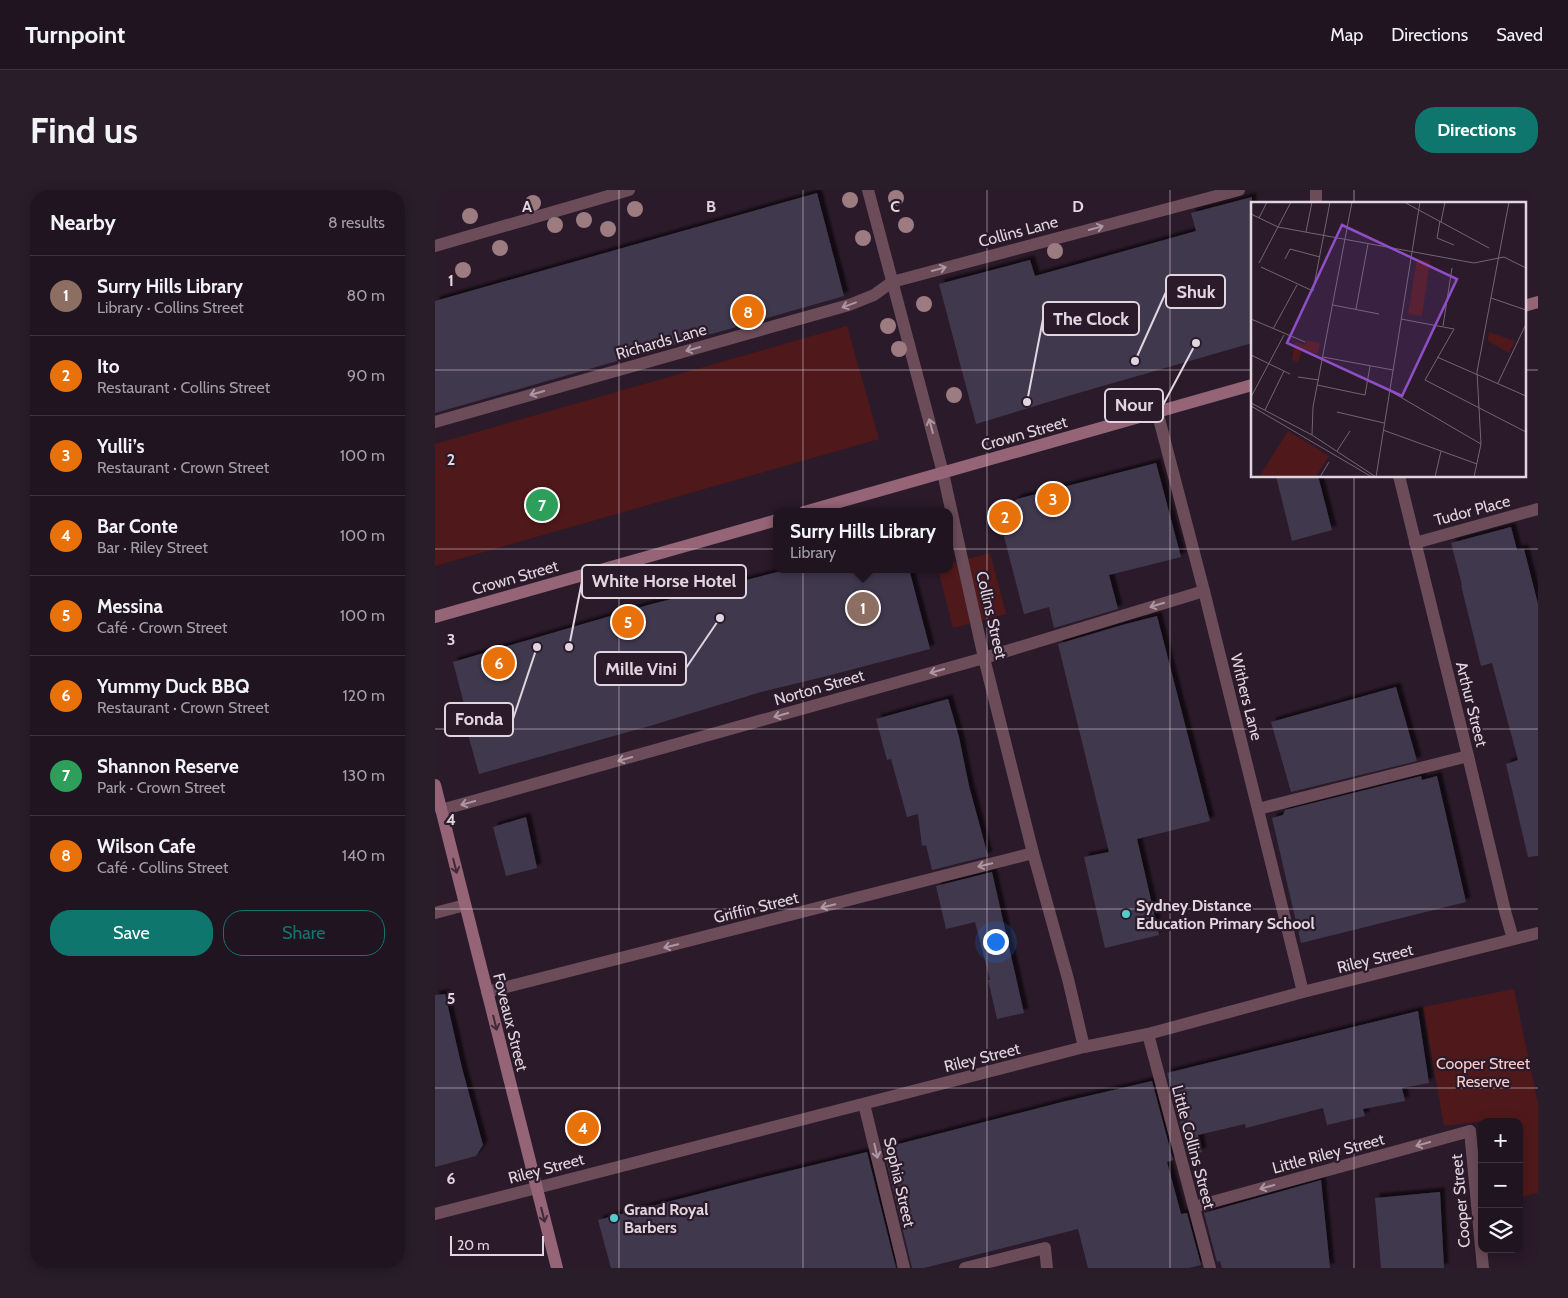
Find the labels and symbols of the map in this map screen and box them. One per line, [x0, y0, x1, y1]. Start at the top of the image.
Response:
text: A [522, 197, 532, 216]
text: B [706, 197, 716, 216]
text: C [890, 197, 900, 216]
text: D [1072, 197, 1084, 216]
inset map [1251, 202, 1525, 478]
street label: Collins Lane [976, 212, 1060, 251]
one-way arrow [1088, 222, 1104, 232]
one-way arrow [931, 264, 947, 273]
text: 1 [448, 271, 454, 290]
callout: Shuk [1166, 275, 1225, 308]
text: Shuk [1177, 281, 1216, 303]
pin: 8 [732, 293, 764, 331]
one-way arrow [842, 301, 858, 310]
callout: The Clock [1043, 302, 1139, 335]
text: The Clock [1053, 308, 1129, 330]
street label: Richards Lane [614, 319, 709, 363]
one-way arrow [686, 345, 702, 355]
one-way arrow [529, 389, 545, 398]
callout: Nour [1105, 389, 1163, 422]
text: Nour [1115, 394, 1153, 416]
street label: Crown Street [979, 412, 1070, 455]
one-way arrow [925, 419, 935, 435]
text: 2 [447, 450, 455, 469]
pin: 3 [1037, 480, 1069, 518]
pin: 7 [526, 486, 558, 524]
street label: Tudor Place [1432, 491, 1512, 530]
pin: 2 [989, 498, 1021, 536]
street label: Crown Street [470, 556, 561, 599]
callout: White Horse Hotel [582, 565, 746, 598]
street label: Collins Street [972, 569, 1011, 662]
text: White Horse Hotel [592, 570, 736, 592]
pin: 1 [847, 589, 879, 627]
one-way arrow [1149, 601, 1165, 611]
pin: 5 [612, 603, 644, 641]
text: 3 [447, 630, 455, 649]
pin: 6 [483, 644, 515, 682]
callout: Mille Vini [595, 652, 686, 685]
street label: Withers Lane [1227, 652, 1266, 743]
text: Mille Vini [605, 658, 677, 680]
street label: Arthur Street [1452, 660, 1491, 749]
street label: Norton Street [772, 665, 867, 709]
one-way arrow [930, 666, 946, 676]
callout: Fonda [445, 703, 513, 736]
text: Fonda [455, 708, 503, 730]
one-way arrow [773, 710, 789, 720]
one-way arrow [617, 754, 633, 764]
one-way arrow [461, 798, 477, 808]
text: 4 [446, 810, 456, 829]
one-way arrow [451, 857, 461, 873]
one-way arrow [978, 861, 994, 871]
street label: Griffin Street [712, 888, 801, 927]
place label: Sydney Distance Education Primary School [1136, 896, 1315, 933]
one-way arrow [821, 902, 837, 911]
marker: Sydney Distance Education Primary School [1120, 908, 1132, 920]
your location [983, 929, 1009, 955]
street label: Riley Street [1335, 940, 1416, 977]
one-way arrow [663, 942, 679, 951]
street label: Foveaux Street [489, 971, 532, 1074]
text: 5 [447, 989, 455, 1008]
one-way arrow [491, 1015, 500, 1031]
street label: Riley Street [942, 1039, 1023, 1076]
park label: Cooper Street Reserve [1436, 1054, 1531, 1091]
street label: Little Collins Street [1168, 1083, 1219, 1212]
pin: 4 [567, 1109, 599, 1147]
street label: Little Riley Street [1270, 1129, 1387, 1178]
street label: Sophia Street [880, 1135, 919, 1229]
one-way arrow [1416, 1140, 1432, 1149]
one-way arrow [872, 1143, 881, 1159]
street label: Riley Street [506, 1149, 587, 1188]
street label: Cooper Street [1447, 1153, 1474, 1249]
text: 6 [447, 1169, 456, 1188]
one-way arrow [1259, 1183, 1275, 1192]
place label: Grand Royal Barbers [624, 1200, 709, 1237]
one-way arrow [539, 1206, 548, 1222]
marker: Grand Royal Barbers [608, 1212, 620, 1224]
scale bar [450, 1233, 544, 1256]

